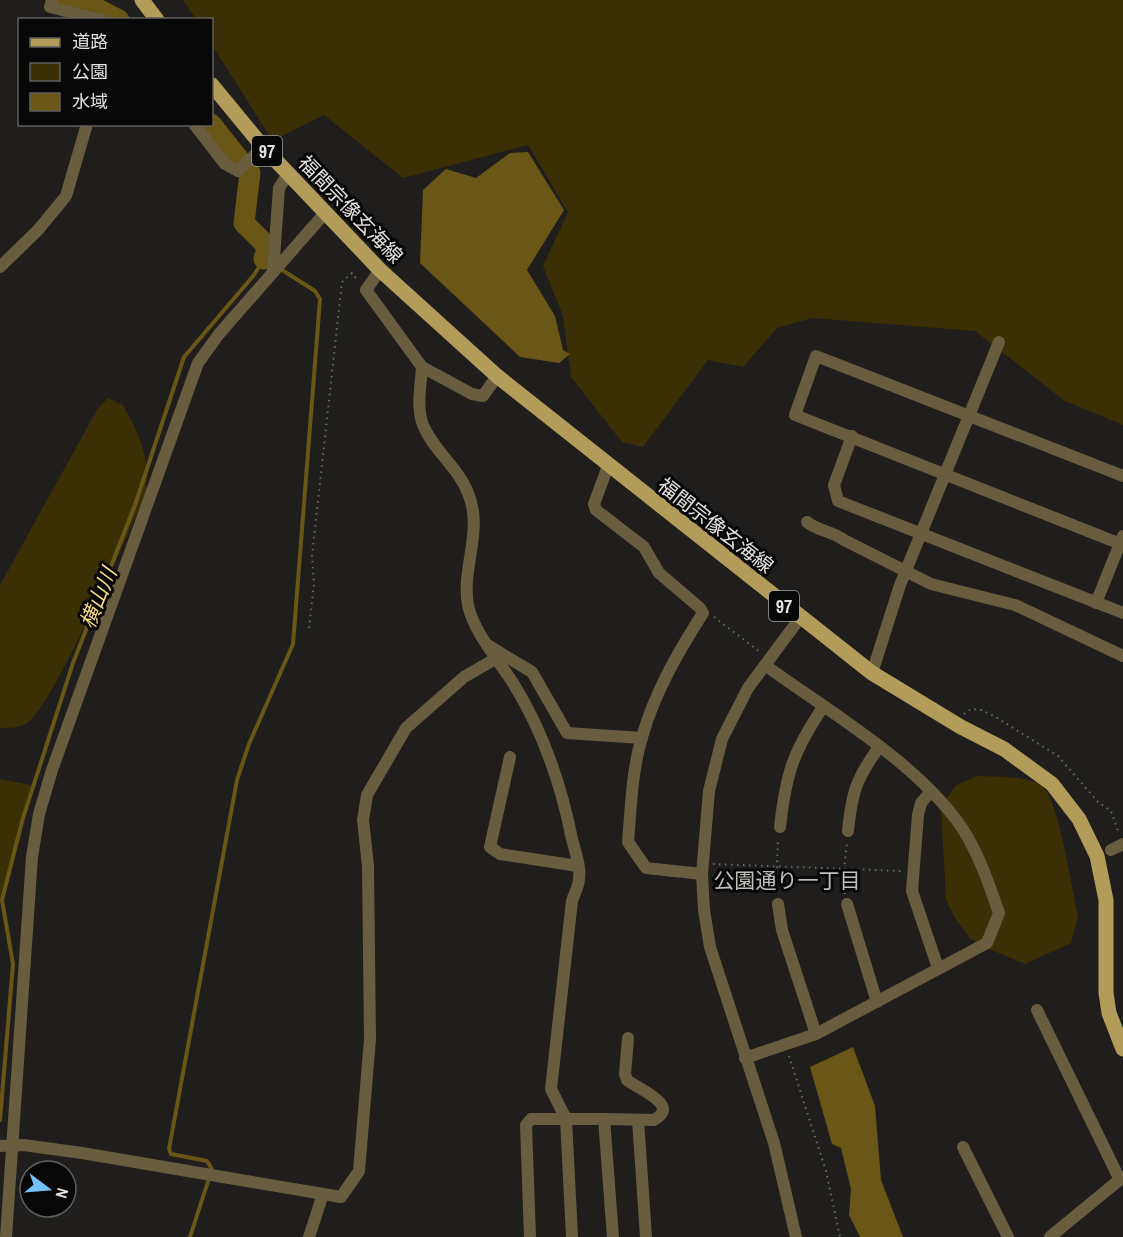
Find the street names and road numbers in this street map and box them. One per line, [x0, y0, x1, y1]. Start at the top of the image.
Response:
road number: 97 [252, 136, 282, 166]
street label: 福間宗像玄海線 [293, 149, 409, 269]
street label: 福間宗像玄海線 [653, 471, 779, 579]
road number: 97 [769, 591, 799, 621]

